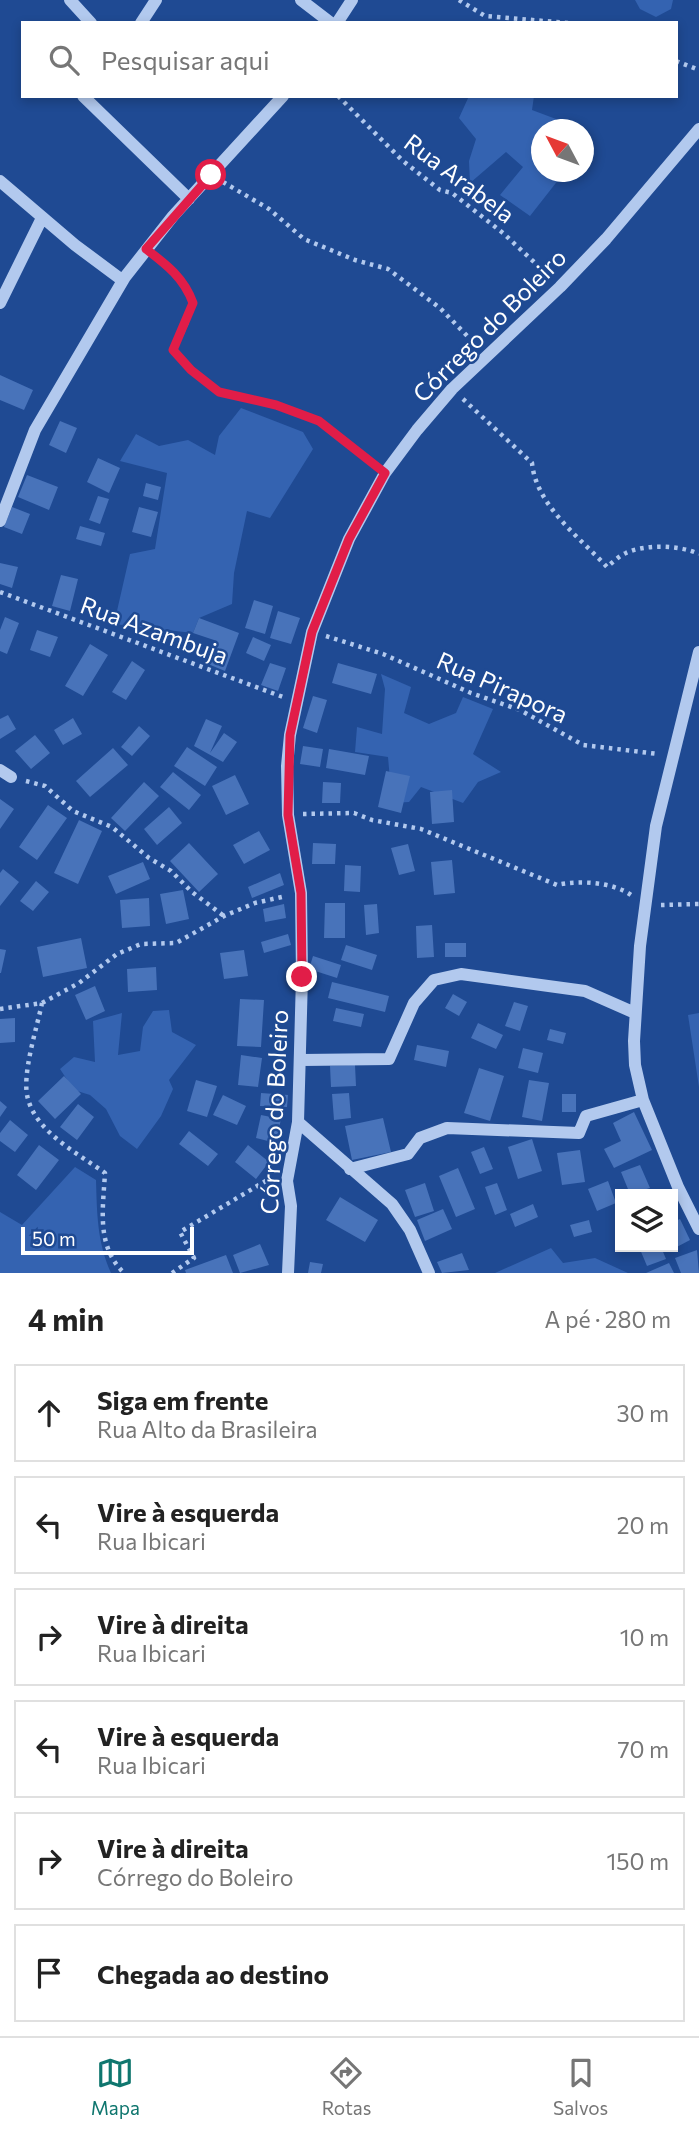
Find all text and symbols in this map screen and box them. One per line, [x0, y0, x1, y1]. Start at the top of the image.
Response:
search box [21, 21, 678, 98]
icon: search [45, 41, 83, 79]
text: Pesquisar aqui [101, 44, 270, 75]
north arrow [531, 119, 594, 182]
street label: Rua Arabela [399, 127, 521, 229]
route start [195, 159, 226, 190]
street label: Córrego do Boleiro [406, 242, 572, 408]
street label: Rua Azambuja [77, 589, 232, 670]
street label: Rua Pirapora [433, 645, 572, 728]
route end [286, 961, 317, 992]
street label: Córrego do Boleiro [254, 1009, 293, 1215]
map controls [615, 1189, 678, 1252]
button: layers [615, 1189, 678, 1252]
scale bar [21, 1224, 194, 1256]
text: 50 m [32, 1227, 76, 1250]
text: 4 min [28, 1300, 104, 1337]
text: A pé · 280 m [545, 1305, 671, 1333]
text: Siga em frente [97, 1384, 268, 1415]
icon: ahead [30, 1394, 68, 1432]
text: 30 m [616, 1399, 669, 1427]
text: Rua Alto da Brasileira [97, 1415, 317, 1443]
text: Vire à esquerda [97, 1496, 279, 1527]
icon: left [30, 1506, 68, 1544]
text: 20 m [617, 1511, 669, 1539]
text: Rua Ibicari [97, 1527, 206, 1555]
text: Vire à direita [97, 1608, 249, 1639]
icon: right [30, 1618, 68, 1656]
text: 10 m [620, 1623, 669, 1651]
text: Rua Ibicari [97, 1639, 206, 1667]
text: Vire à esquerda [97, 1720, 279, 1751]
icon: left [30, 1730, 68, 1768]
text: 70 m [617, 1735, 669, 1763]
text: Rua Ibicari [97, 1751, 206, 1779]
text: Vire à direita [97, 1832, 249, 1863]
icon: right [30, 1842, 68, 1880]
text: 150 m [606, 1847, 669, 1875]
text: Córrego do Boleiro [97, 1863, 293, 1891]
icon: arrive [30, 1954, 68, 1992]
text: Chegada ao destino [97, 1958, 329, 1989]
tab: Mapa [91, 2054, 140, 2119]
tab: Rotas [322, 2054, 371, 2119]
tab: Salvos [553, 2054, 608, 2119]

